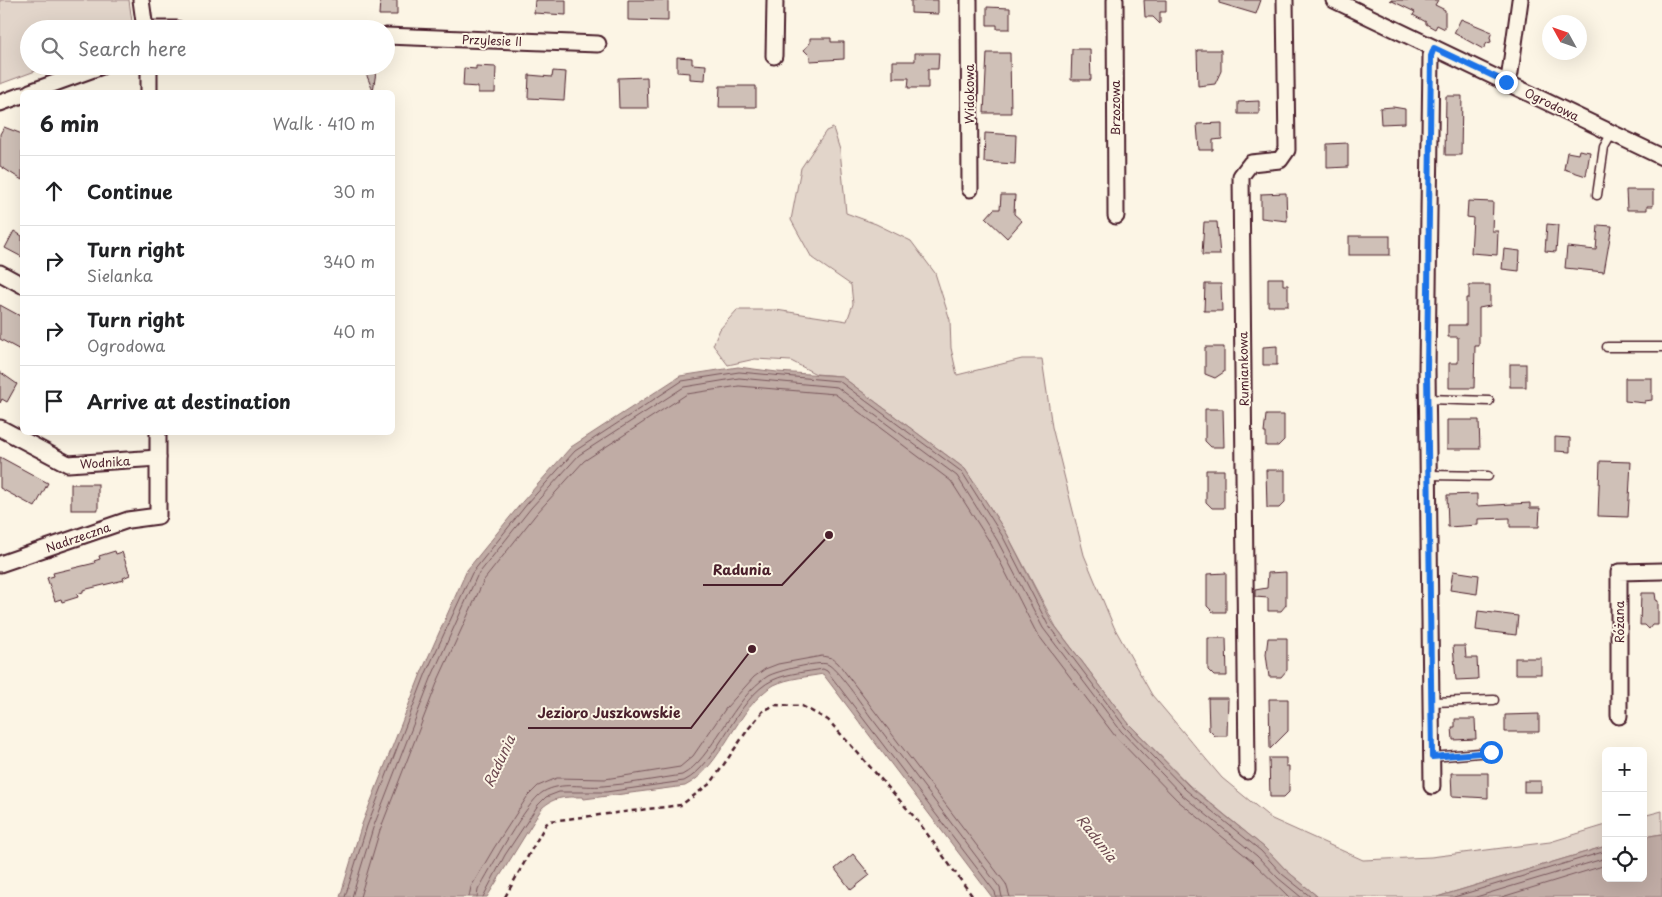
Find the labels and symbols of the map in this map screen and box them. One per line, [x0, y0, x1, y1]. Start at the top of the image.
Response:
north arrow [1542, 15, 1587, 60]
street label: Przylesie II [462, 30, 522, 50]
street label: Widokowa [960, 64, 978, 124]
route end [1495, 71, 1518, 94]
street label: Brzozowa [1106, 80, 1124, 136]
street label: Ogrodowa [1522, 83, 1583, 125]
street label: Rumiankowa [1233, 331, 1253, 407]
street label: Wodnika [79, 451, 131, 473]
street label: Nadrzeczna [43, 517, 113, 556]
callout: Radunia [703, 556, 782, 585]
text: Radunia [713, 559, 772, 580]
street label: Różana [1610, 600, 1628, 643]
callout: Jezioro Juszkowskie [528, 699, 691, 728]
text: Jezioro Juszkowskie [537, 702, 681, 723]
water label: Radunia [478, 731, 520, 790]
route start [1480, 741, 1503, 764]
water label: Radunia [1072, 810, 1123, 867]

